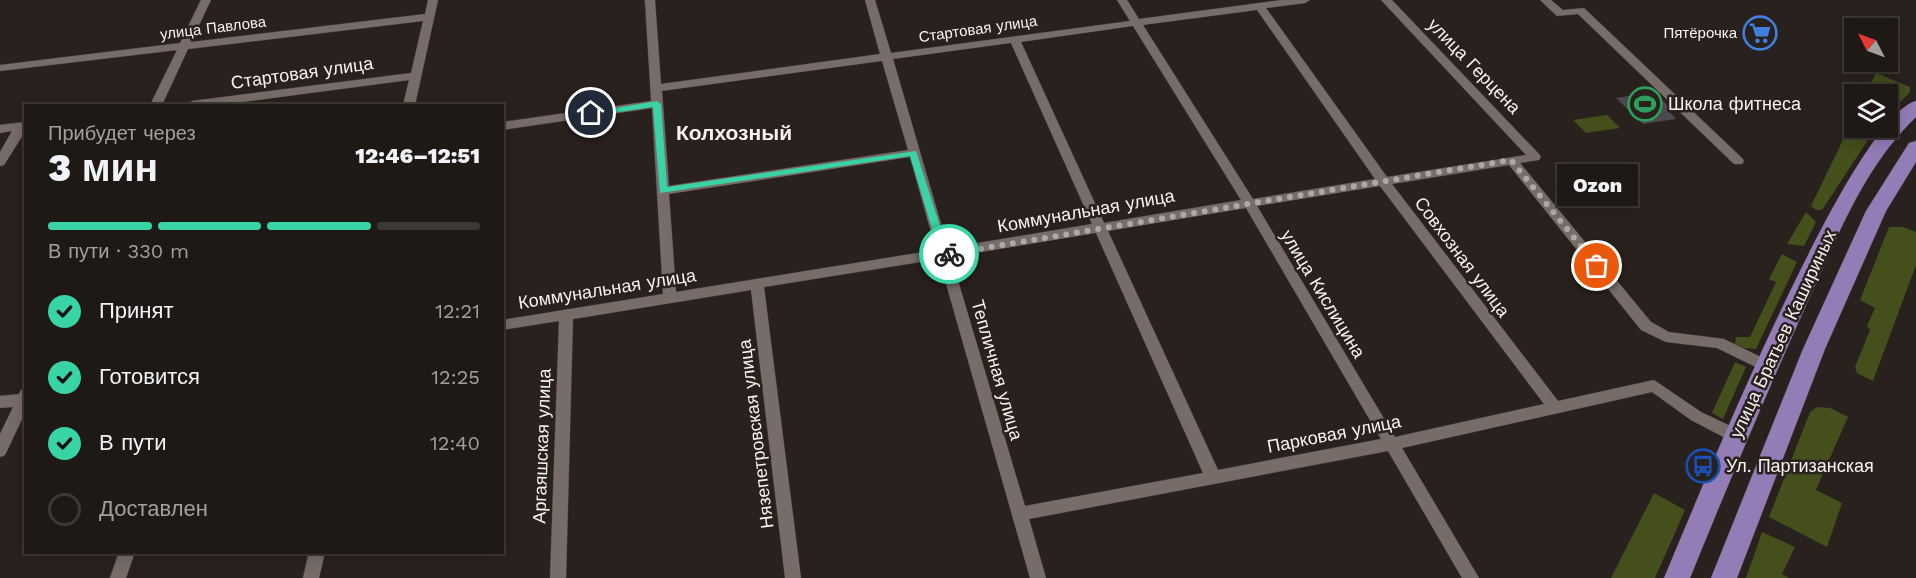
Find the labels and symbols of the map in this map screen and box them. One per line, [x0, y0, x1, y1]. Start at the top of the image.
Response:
street label: улица Павлова [159, 12, 268, 43]
street label: Стартовая улица [918, 12, 1039, 46]
street label: улица Герцена [1424, 14, 1526, 118]
supermarket icon: Пятёрочка [1742, 15, 1778, 51]
north arrow [1844, 18, 1898, 72]
place label: Пятёрочка [1663, 24, 1738, 42]
street label: Стартовая улица [229, 52, 375, 93]
sports icon: Школа фитнеса [1627, 86, 1663, 122]
pin [565, 87, 616, 138]
place label: Школа фитнеса [1668, 93, 1802, 114]
district label: Колхозный [676, 120, 792, 145]
callout: Ozon [1556, 164, 1638, 206]
street label: Коммунальная улица [996, 184, 1177, 236]
street label: Совхозная улица [1410, 193, 1515, 322]
courier [919, 224, 979, 284]
street label: улица Кислицина [1277, 226, 1371, 363]
street label: улица Братьев Кашириных [1725, 226, 1840, 441]
pin [1571, 240, 1622, 291]
street label: Коммунальная улица [517, 264, 698, 313]
street label: Тепличная улица [967, 297, 1028, 443]
street label: Нязепетровская улица [733, 337, 778, 530]
street label: Аргаяшская улица [528, 367, 555, 524]
street label: Парковая улица [1265, 410, 1404, 457]
bus stop icon: Ул. Партизанская [1685, 448, 1721, 484]
place label: Ул. Партизанская [1726, 455, 1874, 476]

